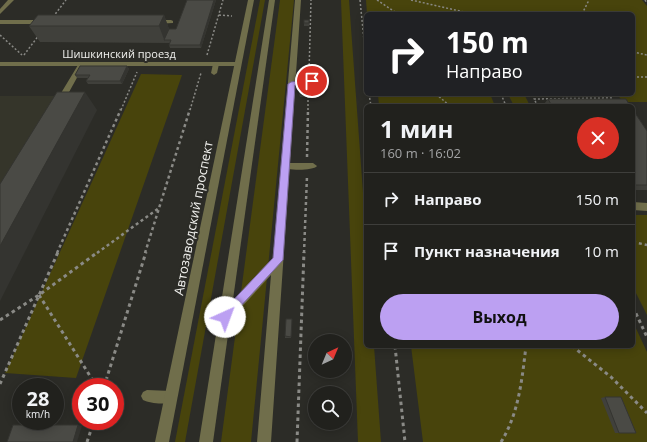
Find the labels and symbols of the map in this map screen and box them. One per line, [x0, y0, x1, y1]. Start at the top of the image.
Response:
street label: Шишкинский проезд [62, 46, 176, 61]
pin [295, 64, 329, 98]
street label: Автозаводский проспект [169, 139, 217, 297]
position arrow [204, 296, 246, 338]
north arrow [308, 334, 352, 378]
speed limit sign: 30 [72, 378, 124, 430]

